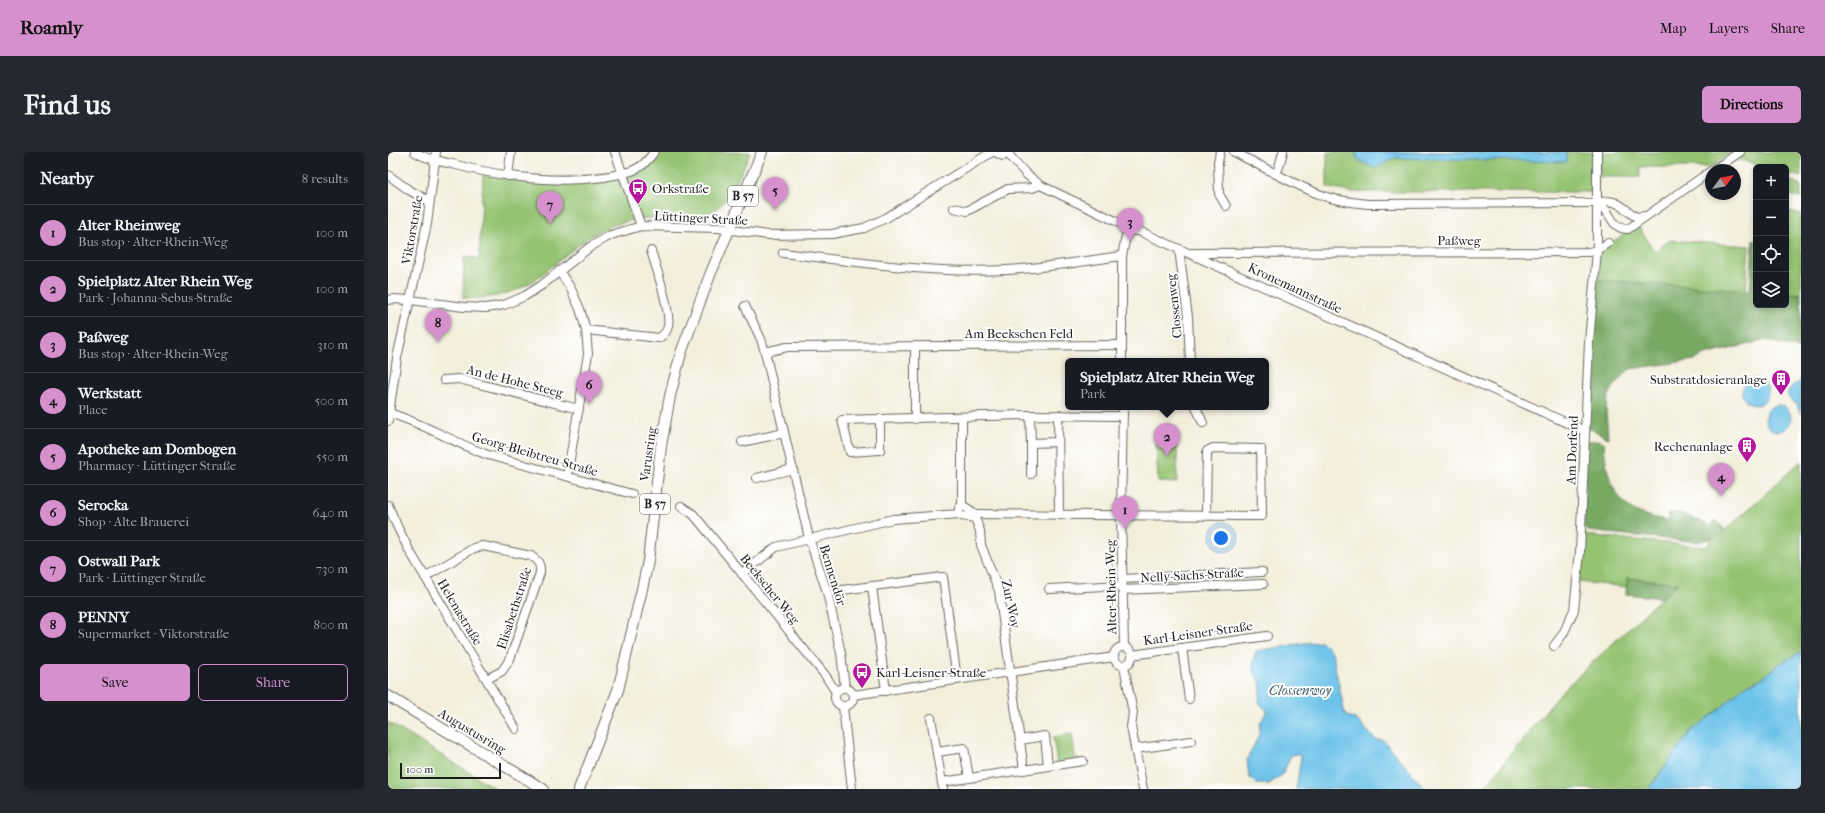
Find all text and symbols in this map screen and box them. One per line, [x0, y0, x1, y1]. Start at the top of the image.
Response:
text: Roamly [20, 17, 83, 39]
text: Map [1660, 20, 1687, 37]
text: Layers [1709, 20, 1749, 37]
text: Share [1771, 20, 1805, 37]
button: Directions [1702, 86, 1801, 123]
text: Find us [24, 88, 111, 121]
north arrow [1705, 164, 1741, 200]
map controls [1753, 164, 1789, 308]
button: + [1753, 164, 1789, 200]
text: Nearby [40, 168, 94, 188]
text: 8 results [302, 171, 348, 186]
bus stop icon: Orkstraße [627, 177, 649, 205]
pin: 5 [762, 177, 788, 210]
place label: Orkstraße [652, 181, 709, 196]
road number: B 57 [728, 186, 758, 206]
pin: 7 [537, 191, 563, 224]
street label: Viktorstraße [398, 194, 426, 267]
button: − [1753, 200, 1789, 236]
street label: Lüttinger Straße [654, 208, 749, 228]
pin: 3 [1117, 208, 1143, 241]
text: Alter Rheinweg [78, 216, 180, 234]
text: 1 [51, 225, 55, 240]
text: 100 m [315, 225, 348, 240]
street label: Paßweg [1437, 233, 1482, 248]
text: Bus stop · Alter-Rhein-Weg [78, 234, 228, 249]
button: locate [1753, 236, 1789, 272]
street label: Kronemannstraße [1246, 260, 1345, 317]
text: Spielplatz Alter Rhein Weg [78, 272, 252, 290]
street label: Clossenweg [1163, 272, 1185, 339]
button: layers [1753, 272, 1789, 308]
text: 2 [50, 281, 56, 296]
text: 100 m [315, 281, 348, 296]
text: Park · Johanna-Sebus-Straße [78, 290, 233, 305]
pin: 8 [425, 309, 451, 342]
street label: Am Beekschen Feld [964, 326, 1074, 341]
text: Paßweg [78, 328, 128, 346]
text: 3 [50, 337, 56, 352]
text: 310 m [317, 337, 348, 352]
text: Bus stop · Alter-Rhein-Weg [78, 346, 228, 361]
popup [1065, 358, 1269, 410]
street label: An de Hohe Steeg [464, 361, 566, 401]
text: Spielplatz Alter Rhein Weg [1080, 368, 1254, 386]
building icon: Substratdosieranlage [1770, 368, 1792, 396]
pin: 6 [576, 371, 602, 404]
place label: Substratdosieranlage [1650, 372, 1768, 387]
text: Werkstatt [78, 384, 142, 402]
text: Park [1080, 386, 1106, 401]
text: 4 [49, 393, 57, 408]
text: 500 m [314, 393, 348, 408]
text: Place [78, 402, 108, 417]
street label: Am Dorfend [1563, 414, 1581, 486]
pin: 2 [1154, 423, 1180, 456]
street label: Varusring [637, 425, 659, 483]
street label: Georg-Bleibtreu-Straße [470, 429, 600, 479]
building icon: Rechenanlage [1736, 435, 1758, 463]
place label: Rechenanlage [1654, 439, 1734, 454]
text: Apotheke am Dombogen [78, 440, 236, 458]
text: 5 [50, 449, 56, 464]
text: 550 m [316, 449, 348, 464]
text: Pharmacy · Lüttinger Straße [78, 458, 236, 473]
pin: 4 [1708, 463, 1734, 496]
road number: B 57 [640, 494, 670, 514]
text: Serocka [78, 496, 128, 514]
pin: 1 [1112, 496, 1138, 529]
text: 6 [49, 505, 57, 520]
text: 640 m [313, 505, 348, 520]
text: Shop · Alte Brauerei [78, 514, 189, 529]
your location [1211, 528, 1231, 548]
street label: Alter-Rhein-Weg [1103, 538, 1119, 636]
street label: Bennendör [817, 543, 850, 608]
street label: Beekscher Weg [737, 551, 803, 628]
text: Ostwall Park [78, 552, 160, 570]
text: 7 [50, 561, 56, 576]
text: 730 m [316, 561, 348, 576]
street label: Elisabethstraße [494, 564, 535, 651]
street label: Nelly-Sachs-Straße [1140, 565, 1245, 585]
text: Park · Lüttinger Straße [78, 570, 206, 585]
street label: Helenastraße [434, 576, 486, 648]
street label: Zur Woy [999, 578, 1024, 631]
text: PENNY [78, 608, 129, 626]
text: 8 [50, 617, 56, 632]
text: 800 m [314, 617, 348, 632]
street label: Karl-Leisner-Straße [1142, 618, 1254, 648]
text: Supermarket · Viktorstraße [78, 626, 229, 641]
bus stop icon: Karl-Leisner-Straße [851, 661, 873, 689]
button: Save [40, 664, 190, 701]
button: Share [198, 664, 348, 701]
place label: Karl-Leisner-Straße [876, 665, 987, 680]
water label: Clossenwoy [1269, 682, 1333, 699]
street label: Augustusring [435, 705, 509, 757]
scale bar [400, 761, 501, 780]
text: 100 m [406, 763, 434, 776]

